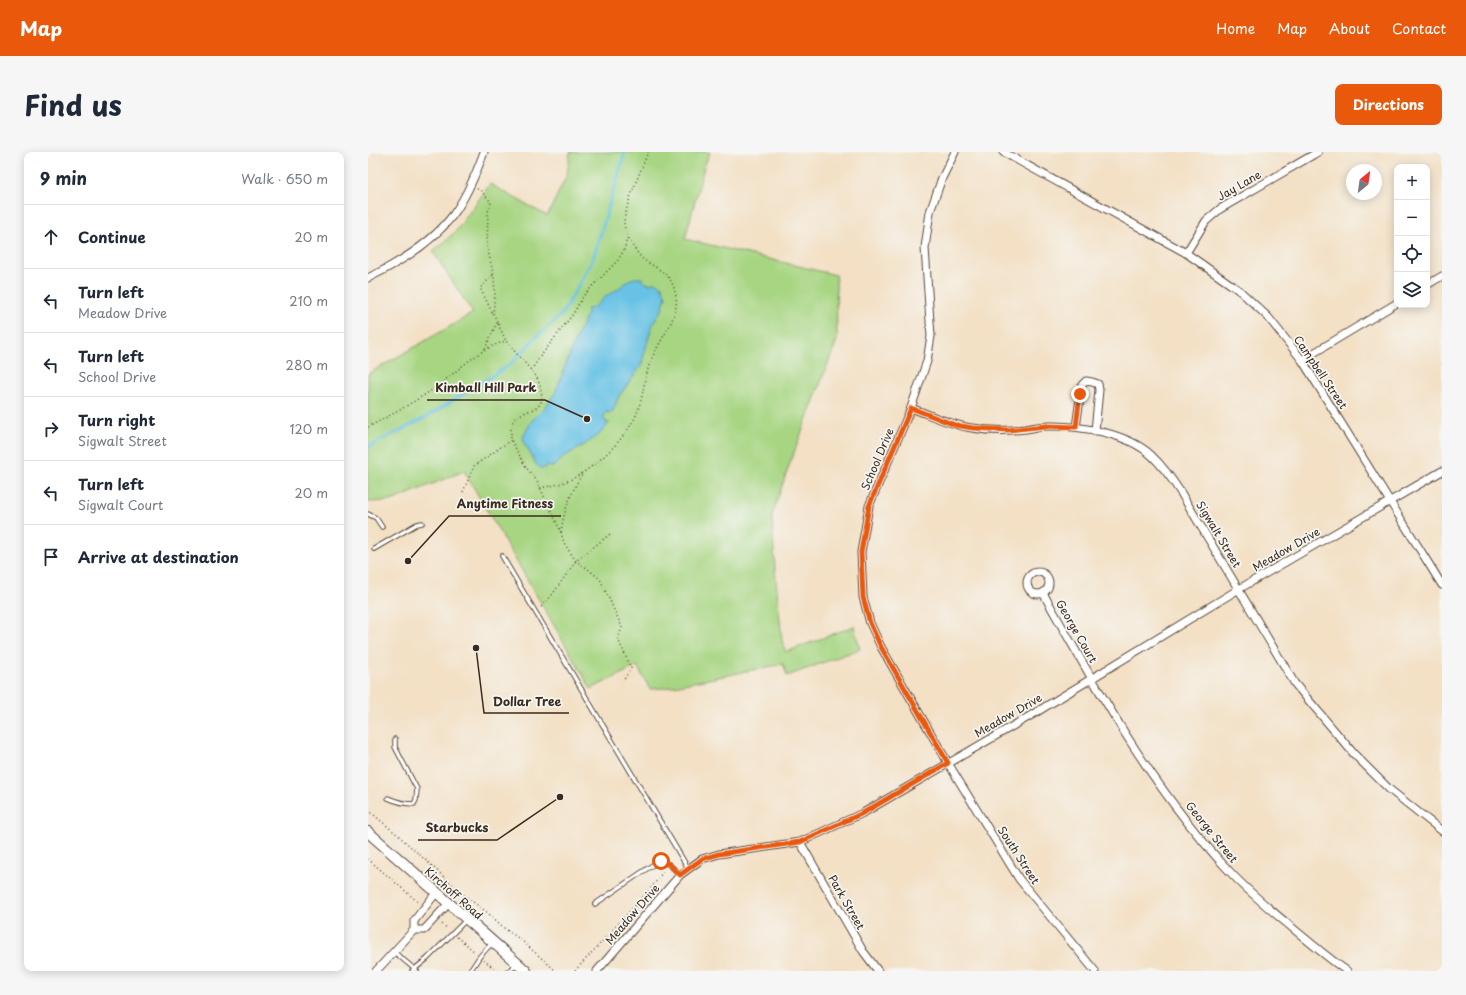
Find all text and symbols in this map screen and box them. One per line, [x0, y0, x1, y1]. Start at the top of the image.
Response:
text: Map [20, 14, 62, 42]
text: Home [1216, 18, 1255, 39]
text: Map [1277, 18, 1307, 39]
text: About [1329, 18, 1370, 39]
text: Contact [1392, 18, 1446, 39]
text: Find us [24, 83, 122, 126]
button: Directions [1335, 84, 1442, 125]
north arrow [1346, 164, 1382, 200]
map controls [1394, 164, 1430, 308]
button: + [1394, 164, 1430, 200]
text: 9 min [40, 165, 87, 191]
street label: Jay Lane [1214, 166, 1264, 204]
text: Walk · 650 m [241, 169, 328, 188]
button: − [1394, 200, 1430, 236]
text: Continue [78, 225, 146, 248]
icon: ahead [40, 226, 62, 248]
text: 20 m [294, 227, 328, 246]
button: locate [1394, 236, 1430, 272]
button: layers [1394, 272, 1430, 308]
text: Turn left [78, 280, 144, 303]
icon: left [40, 290, 62, 312]
text: 210 m [289, 291, 328, 310]
text: Meadow Drive [78, 303, 167, 322]
street label: Campbell Street [1290, 332, 1352, 413]
text: Turn left [78, 344, 144, 367]
icon: left [40, 354, 62, 376]
text: 280 m [286, 355, 328, 374]
text: School Drive [78, 367, 156, 386]
callout: Kimball Hill Park [427, 376, 545, 400]
text: Kimball Hill Park [435, 378, 537, 396]
route end [1071, 385, 1089, 403]
text: Turn right [78, 408, 155, 431]
icon: right [40, 418, 62, 440]
text: 120 m [289, 419, 328, 438]
street label: School Drive [856, 425, 898, 493]
text: Sigwalt Street [78, 431, 167, 450]
text: Turn left [78, 472, 144, 495]
icon: left [40, 482, 62, 504]
text: 20 m [294, 483, 328, 502]
callout: Anytime Fitness [449, 492, 561, 516]
text: Anytime Fitness [457, 494, 553, 512]
text: Sigwalt Court [78, 495, 163, 514]
street label: Sigwalt Street [1192, 497, 1246, 571]
street label: Meadow Drive [1249, 523, 1323, 575]
text: Arrive at destination [78, 545, 239, 568]
icon: arrive [40, 546, 62, 568]
street label: George Court [1052, 596, 1102, 666]
callout: Dollar Tree [484, 689, 569, 713]
street label: Meadow Drive [971, 689, 1045, 741]
text: Dollar Tree [493, 692, 561, 710]
street label: George Street [1182, 798, 1242, 867]
callout: Starbucks [418, 816, 497, 840]
text: Starbucks [426, 818, 489, 836]
street label: South Street [994, 823, 1044, 888]
route start [652, 852, 670, 870]
street label: Kirchoff Road [421, 863, 487, 923]
street label: Park Street [824, 871, 870, 933]
street label: Meadow Drive [601, 880, 663, 948]

